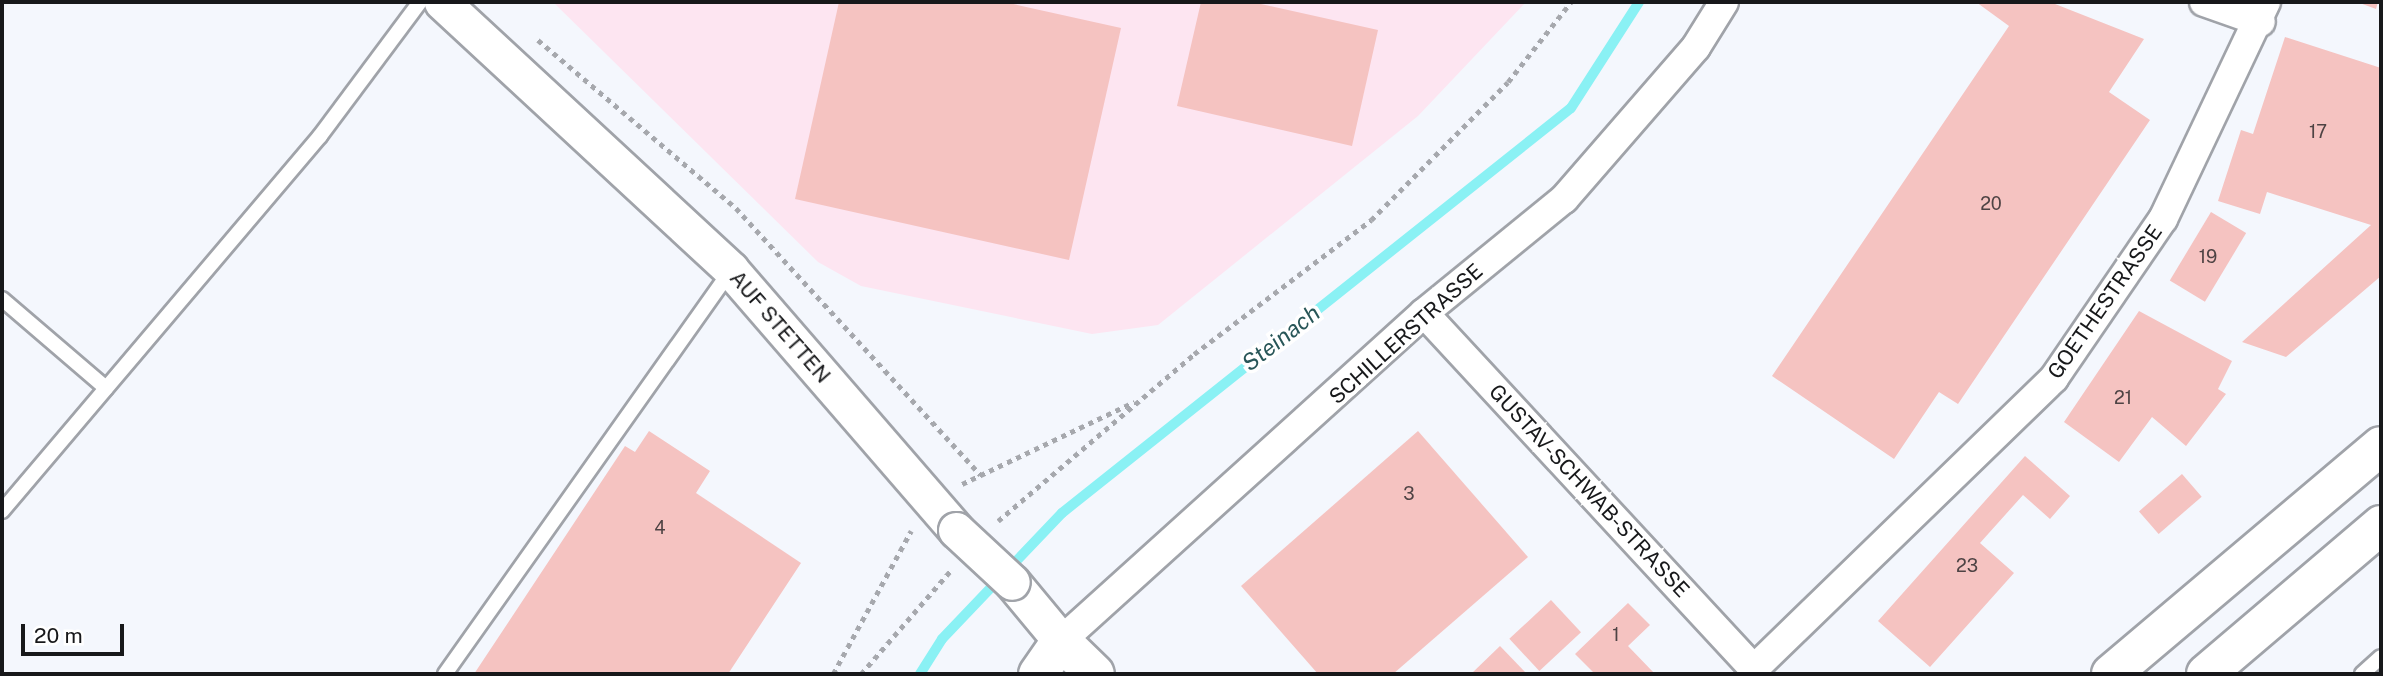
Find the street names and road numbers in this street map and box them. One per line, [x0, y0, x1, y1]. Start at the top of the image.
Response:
street label: GOETHESTRASSE [2042, 220, 2168, 384]
street label: SCHILLERSTRASSE [1324, 258, 1488, 410]
street label: AUF STETTEN [724, 266, 836, 388]
street label: GUSTAV-SCHWAB-STRASSE [1484, 379, 1694, 603]

